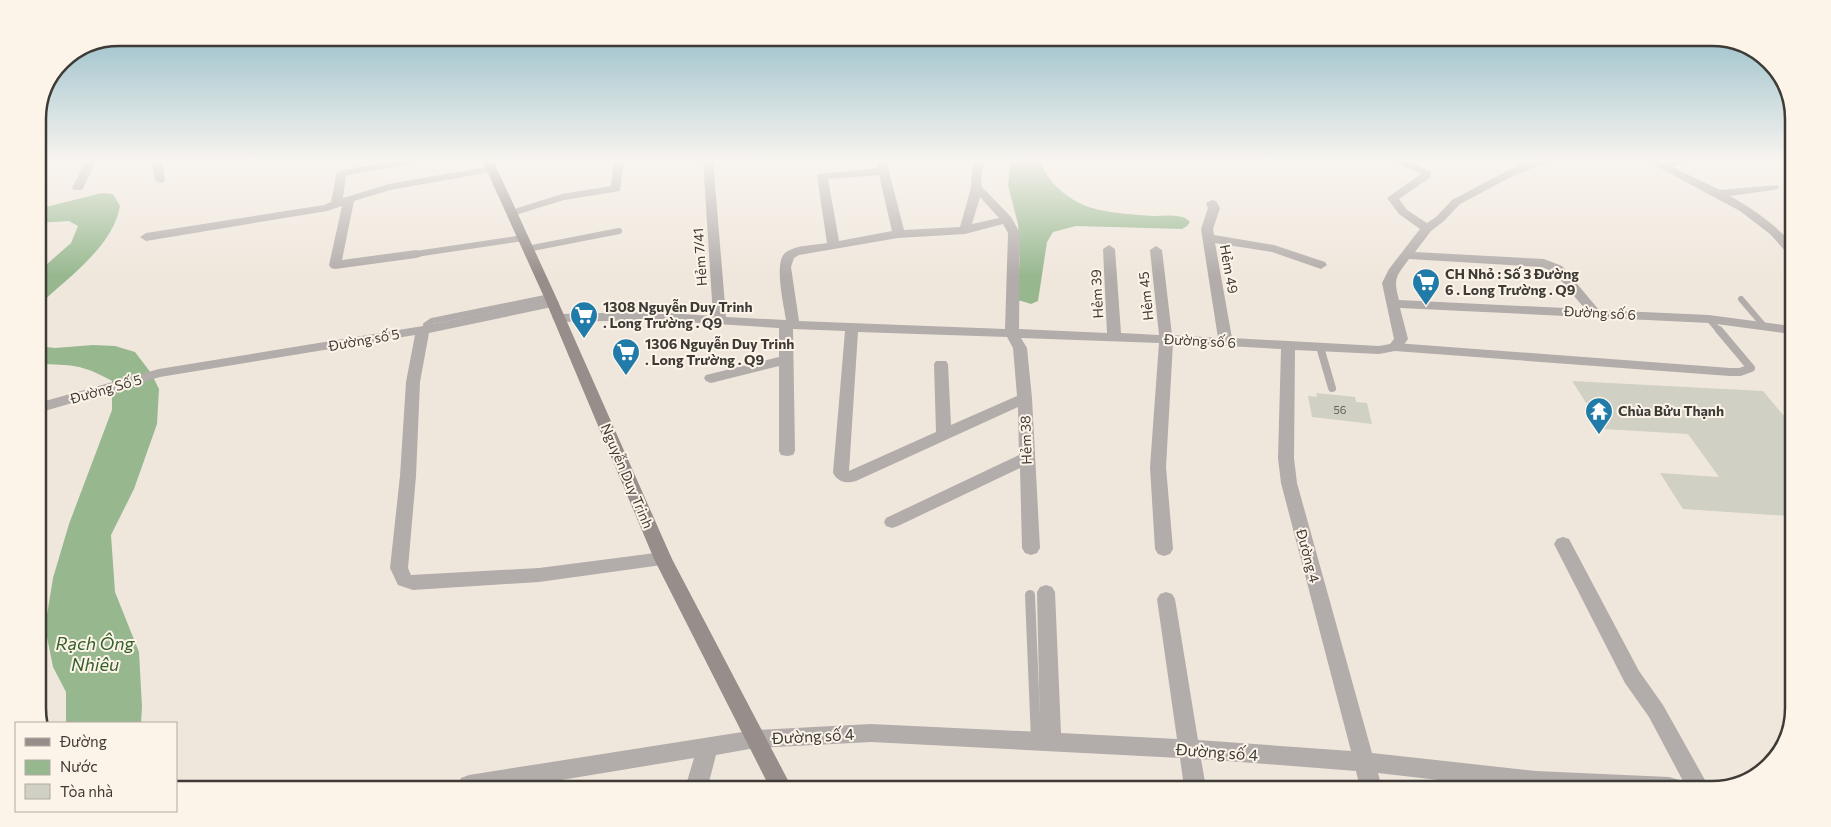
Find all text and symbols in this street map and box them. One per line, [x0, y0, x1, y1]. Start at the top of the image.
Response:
street label: Hẻm 7/41 [689, 227, 710, 287]
street label: Hẻm 49 [1217, 243, 1242, 295]
place label: CH Nhỏ : Số 3 Đường 6 . Long Trường . Q9 [1445, 265, 1579, 298]
supermarket icon: CH Nhỏ : Số 3 Đường 6 . Long Trường . Q9 [1411, 267, 1441, 306]
street label: Hẻm 39 [1087, 269, 1106, 319]
street label: Hẻm 45 [1134, 271, 1157, 321]
place label: 1308 Nguyễn Duy Trinh . Long Trường . Q9 [603, 298, 753, 331]
supermarket icon: 1308 Nguyễn Duy Trinh . Long Trường . Q9 [569, 300, 599, 339]
street label: Đường số 6 [1563, 302, 1637, 323]
street label: Đường số 5 [326, 325, 401, 354]
street label: Đường số 6 [1163, 330, 1237, 351]
place label: 1306 Nguyễn Duy Trinh . Long Trường . Q9 [645, 335, 794, 368]
supermarket icon: 1306 Nguyễn Duy Trinh . Long Trường . Q9 [611, 337, 641, 376]
street label: Đường Số 5 [67, 370, 144, 407]
temple icon: Chùa Bửu Thạnh [1584, 396, 1614, 435]
place label: Chùa Bửu Thạnh [1618, 402, 1724, 419]
house number: 56 [1334, 403, 1347, 416]
street label: Hẻm 38 [1016, 415, 1035, 465]
street label: Nguyễn Duy Trinh [598, 421, 657, 531]
street label: Đường 4 [1293, 526, 1324, 585]
water label: Rạch Ông Nhiêu [56, 632, 136, 675]
legend [15, 722, 178, 812]
street label: Đường số 4 [770, 724, 855, 747]
text: Đường [59, 732, 107, 750]
street label: Đường số 4 [1174, 739, 1259, 764]
text: Nước [60, 757, 98, 775]
text: Tòa nhà [60, 782, 113, 800]

